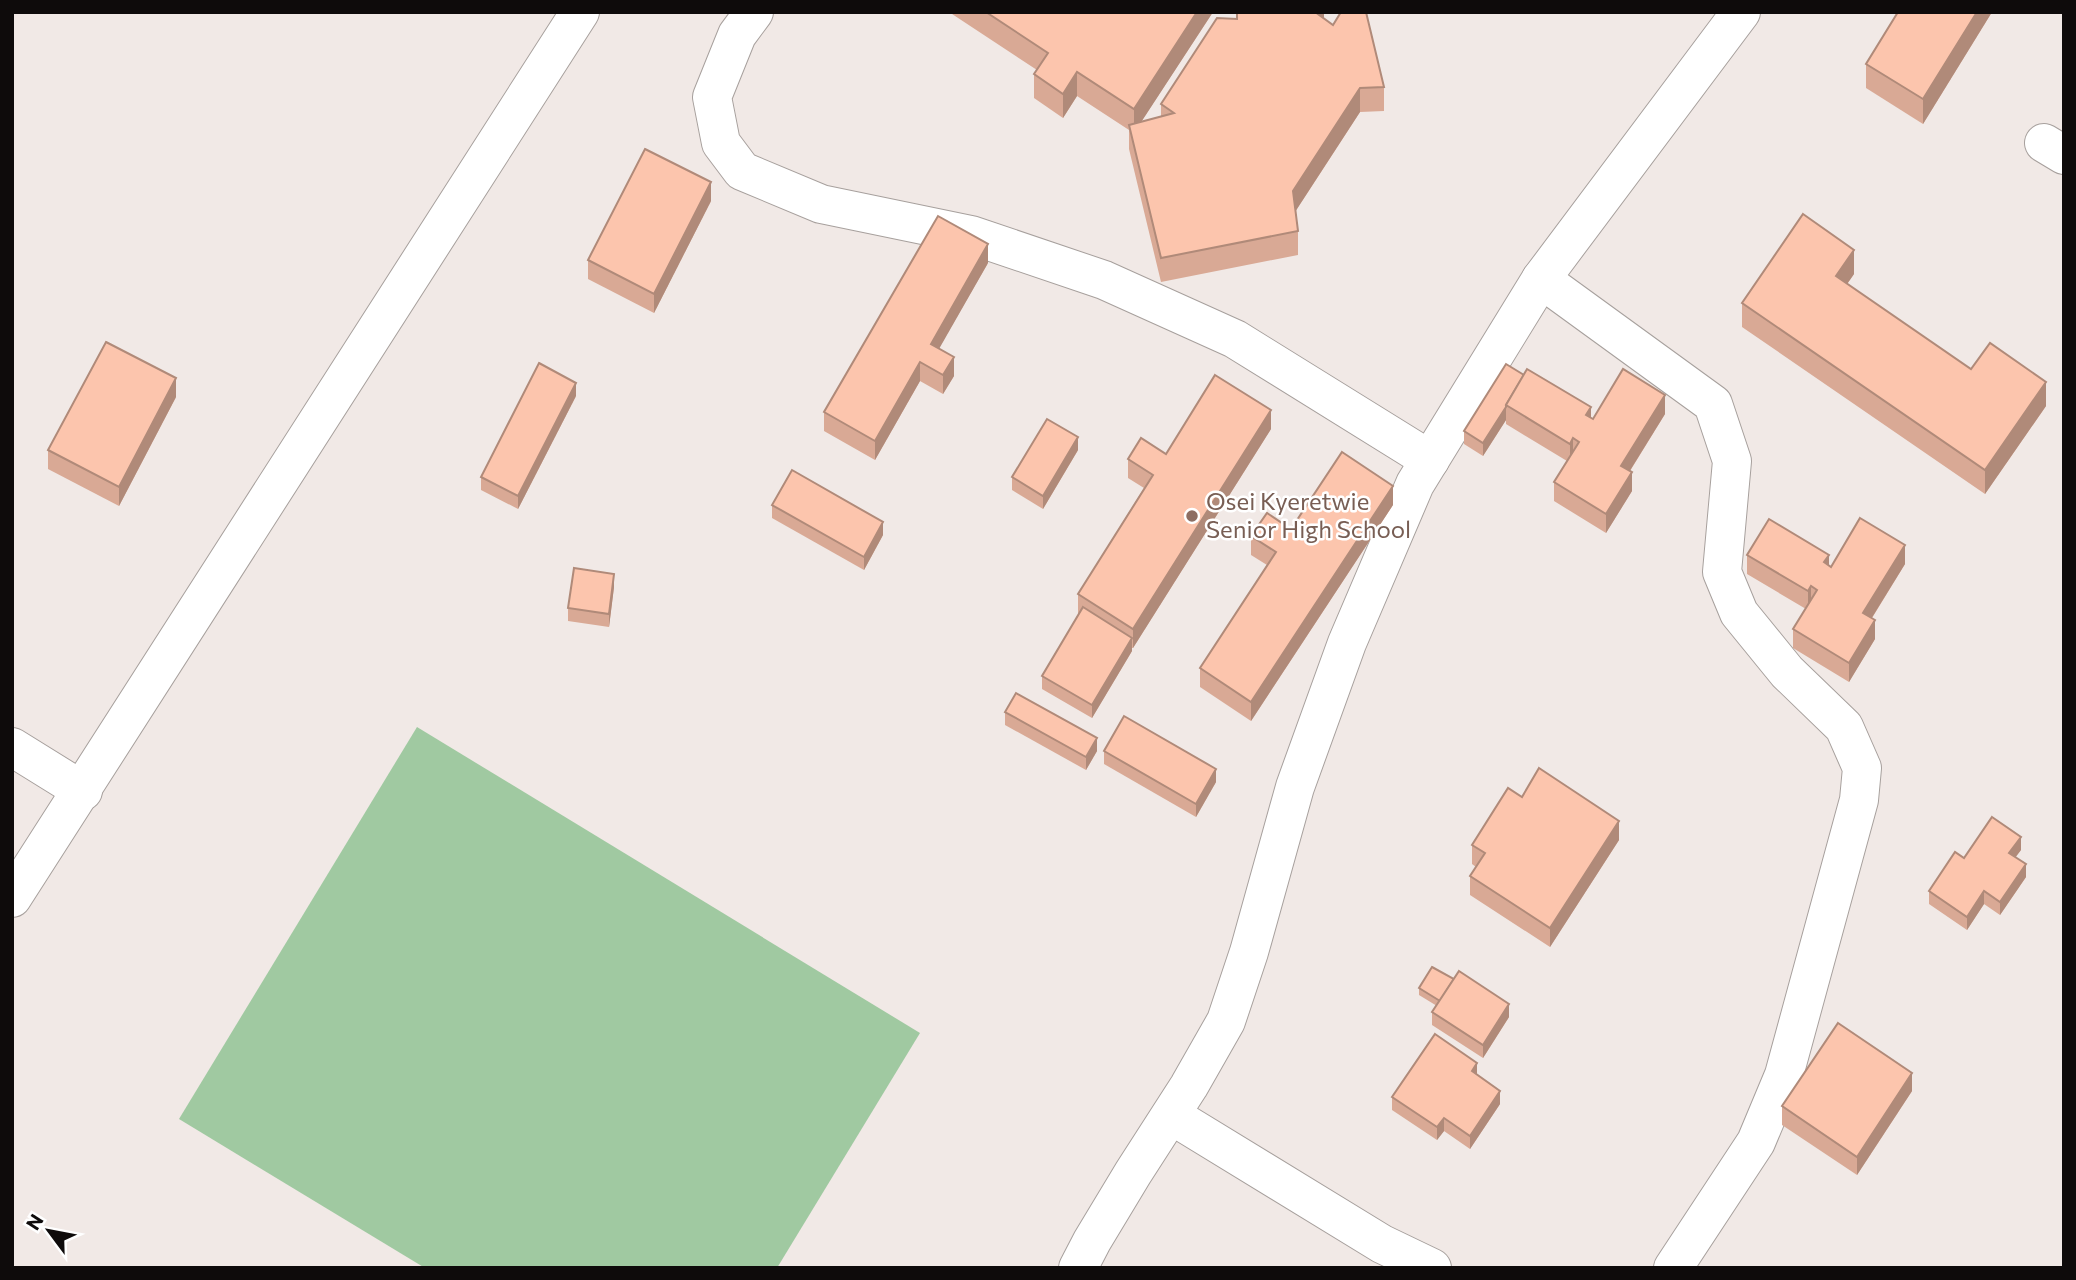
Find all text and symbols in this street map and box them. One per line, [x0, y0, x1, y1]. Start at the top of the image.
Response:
place label: Osei Kyeretwie Senior High School [1206, 486, 1411, 543]
marker: Osei Kyeretwie Senior High School [1184, 508, 1200, 524]
north arrow [14, 1196, 84, 1266]
text: N [21, 1210, 48, 1234]

